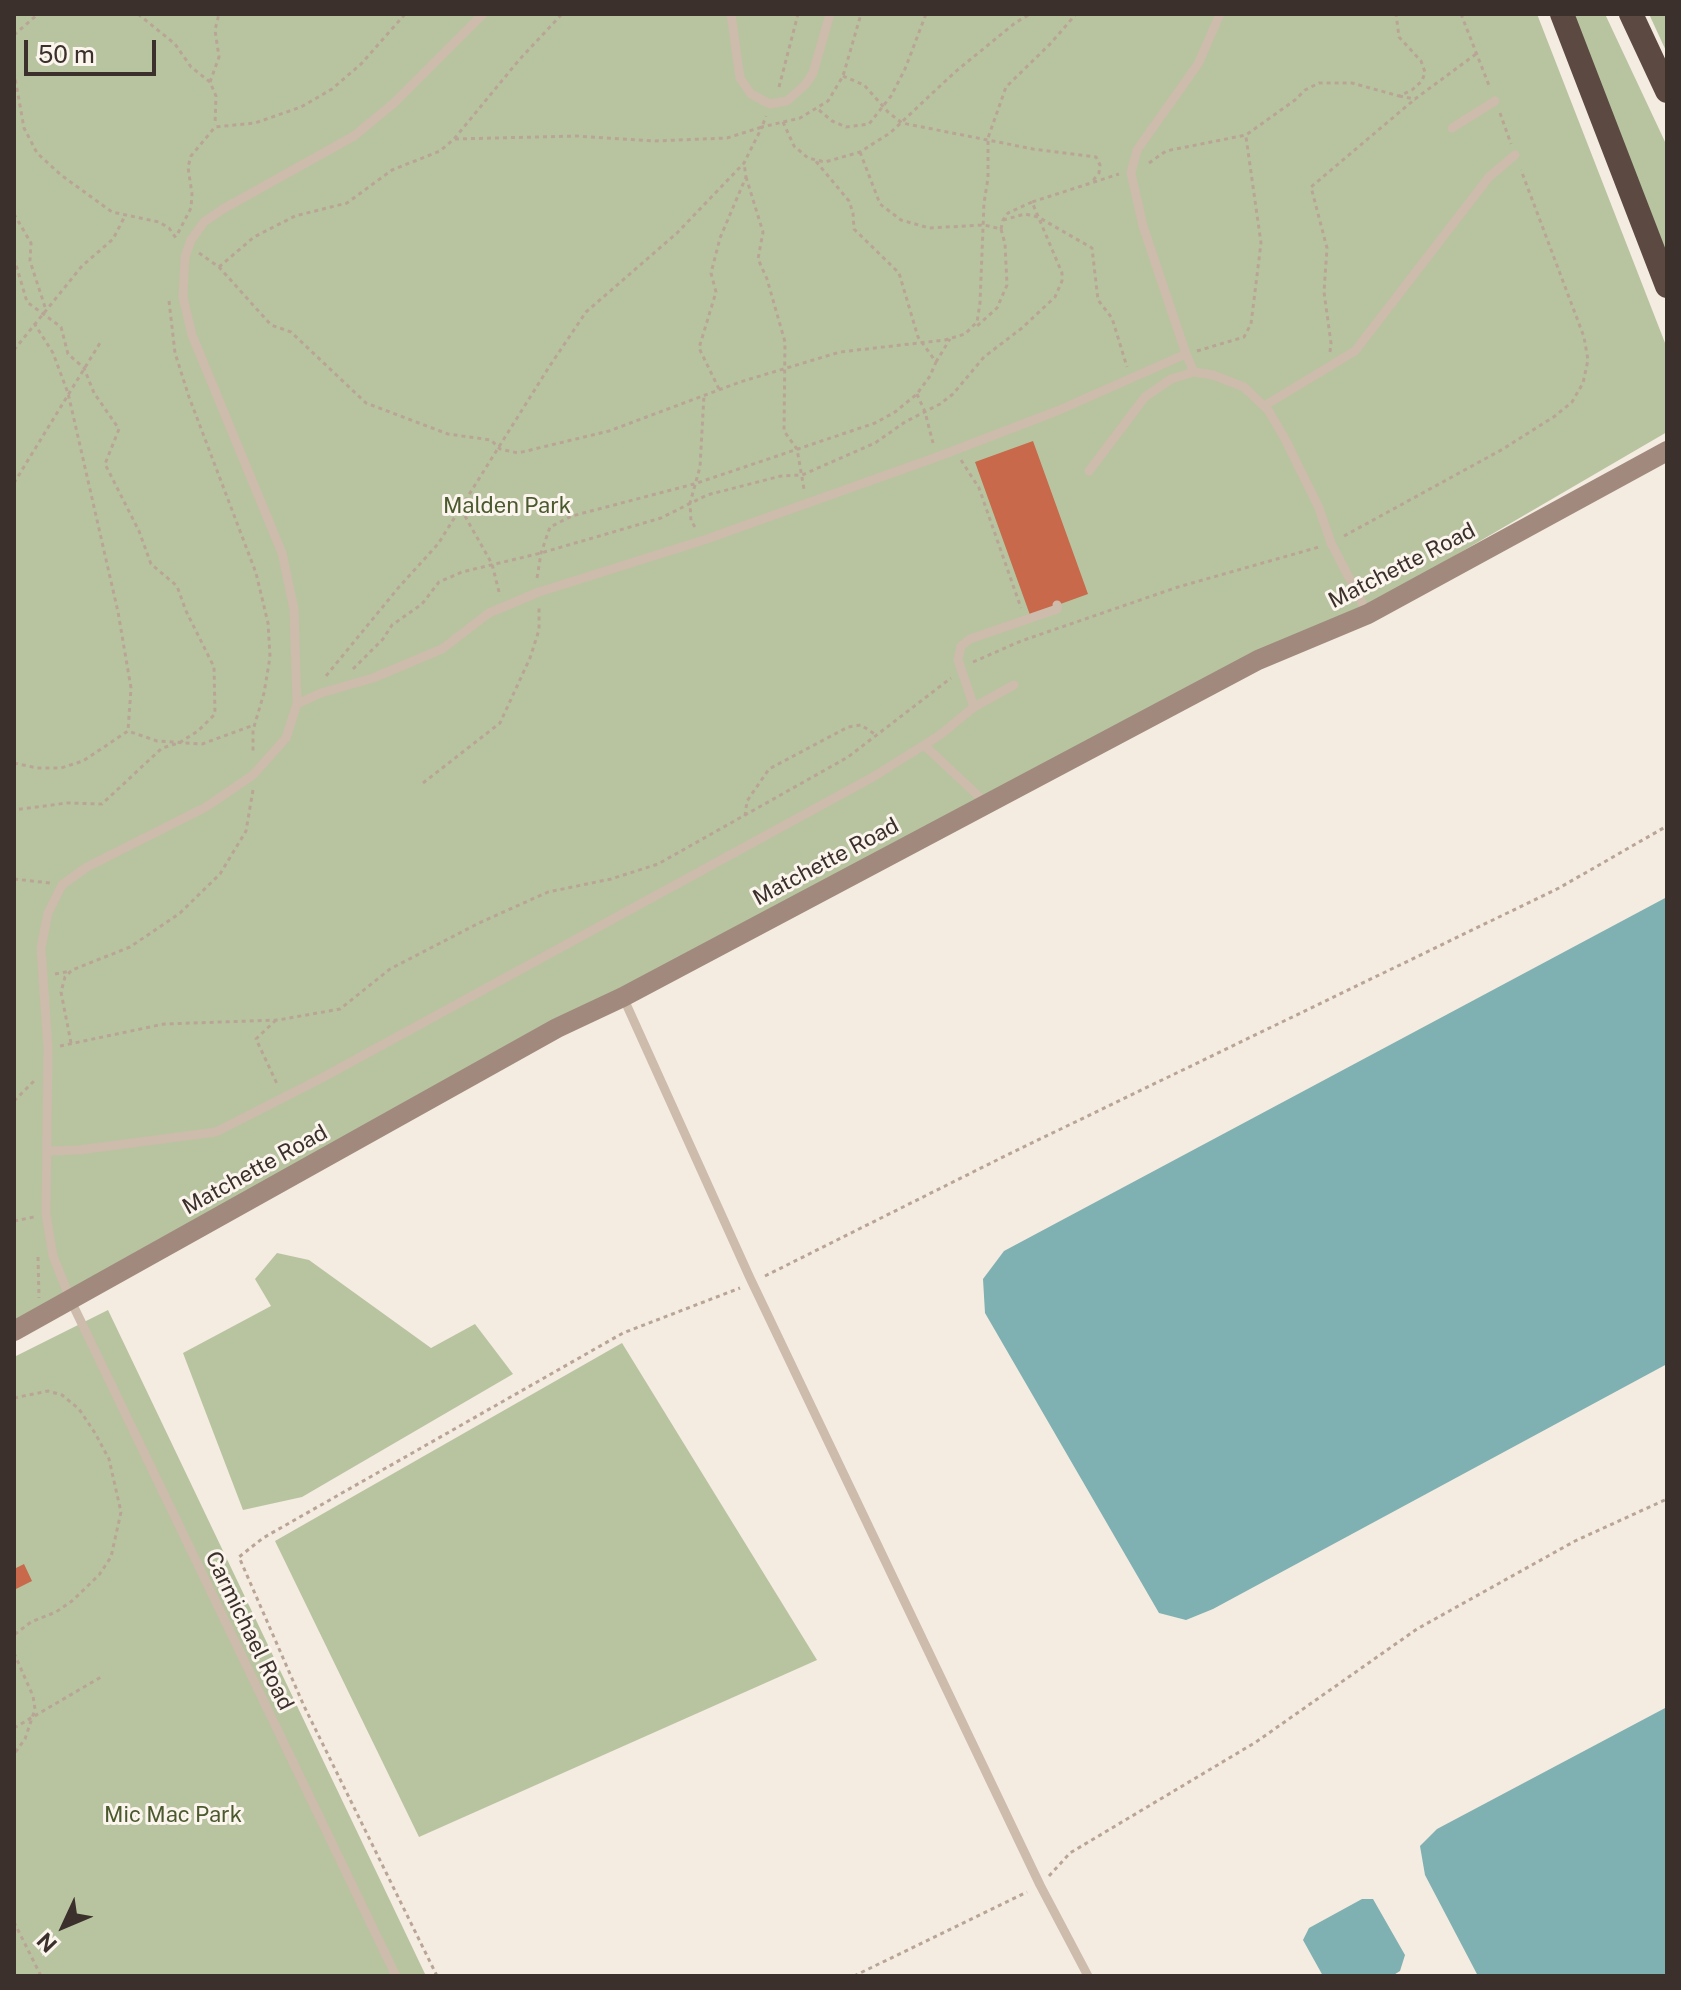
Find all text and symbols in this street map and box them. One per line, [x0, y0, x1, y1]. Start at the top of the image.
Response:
scale bar [28, 24, 160, 74]
text: 50 m [38, 40, 95, 68]
park label: Malden Park [443, 493, 571, 519]
street label: Matchette Road [1324, 518, 1480, 614]
street label: Matchette Road [749, 812, 903, 912]
street label: Matchette Road [178, 1119, 332, 1221]
street label: Carmichael Road [199, 1547, 299, 1715]
park label: Mic Mac Park [104, 1802, 242, 1828]
north arrow [24, 1886, 104, 1966]
text: N [31, 1927, 62, 1958]

